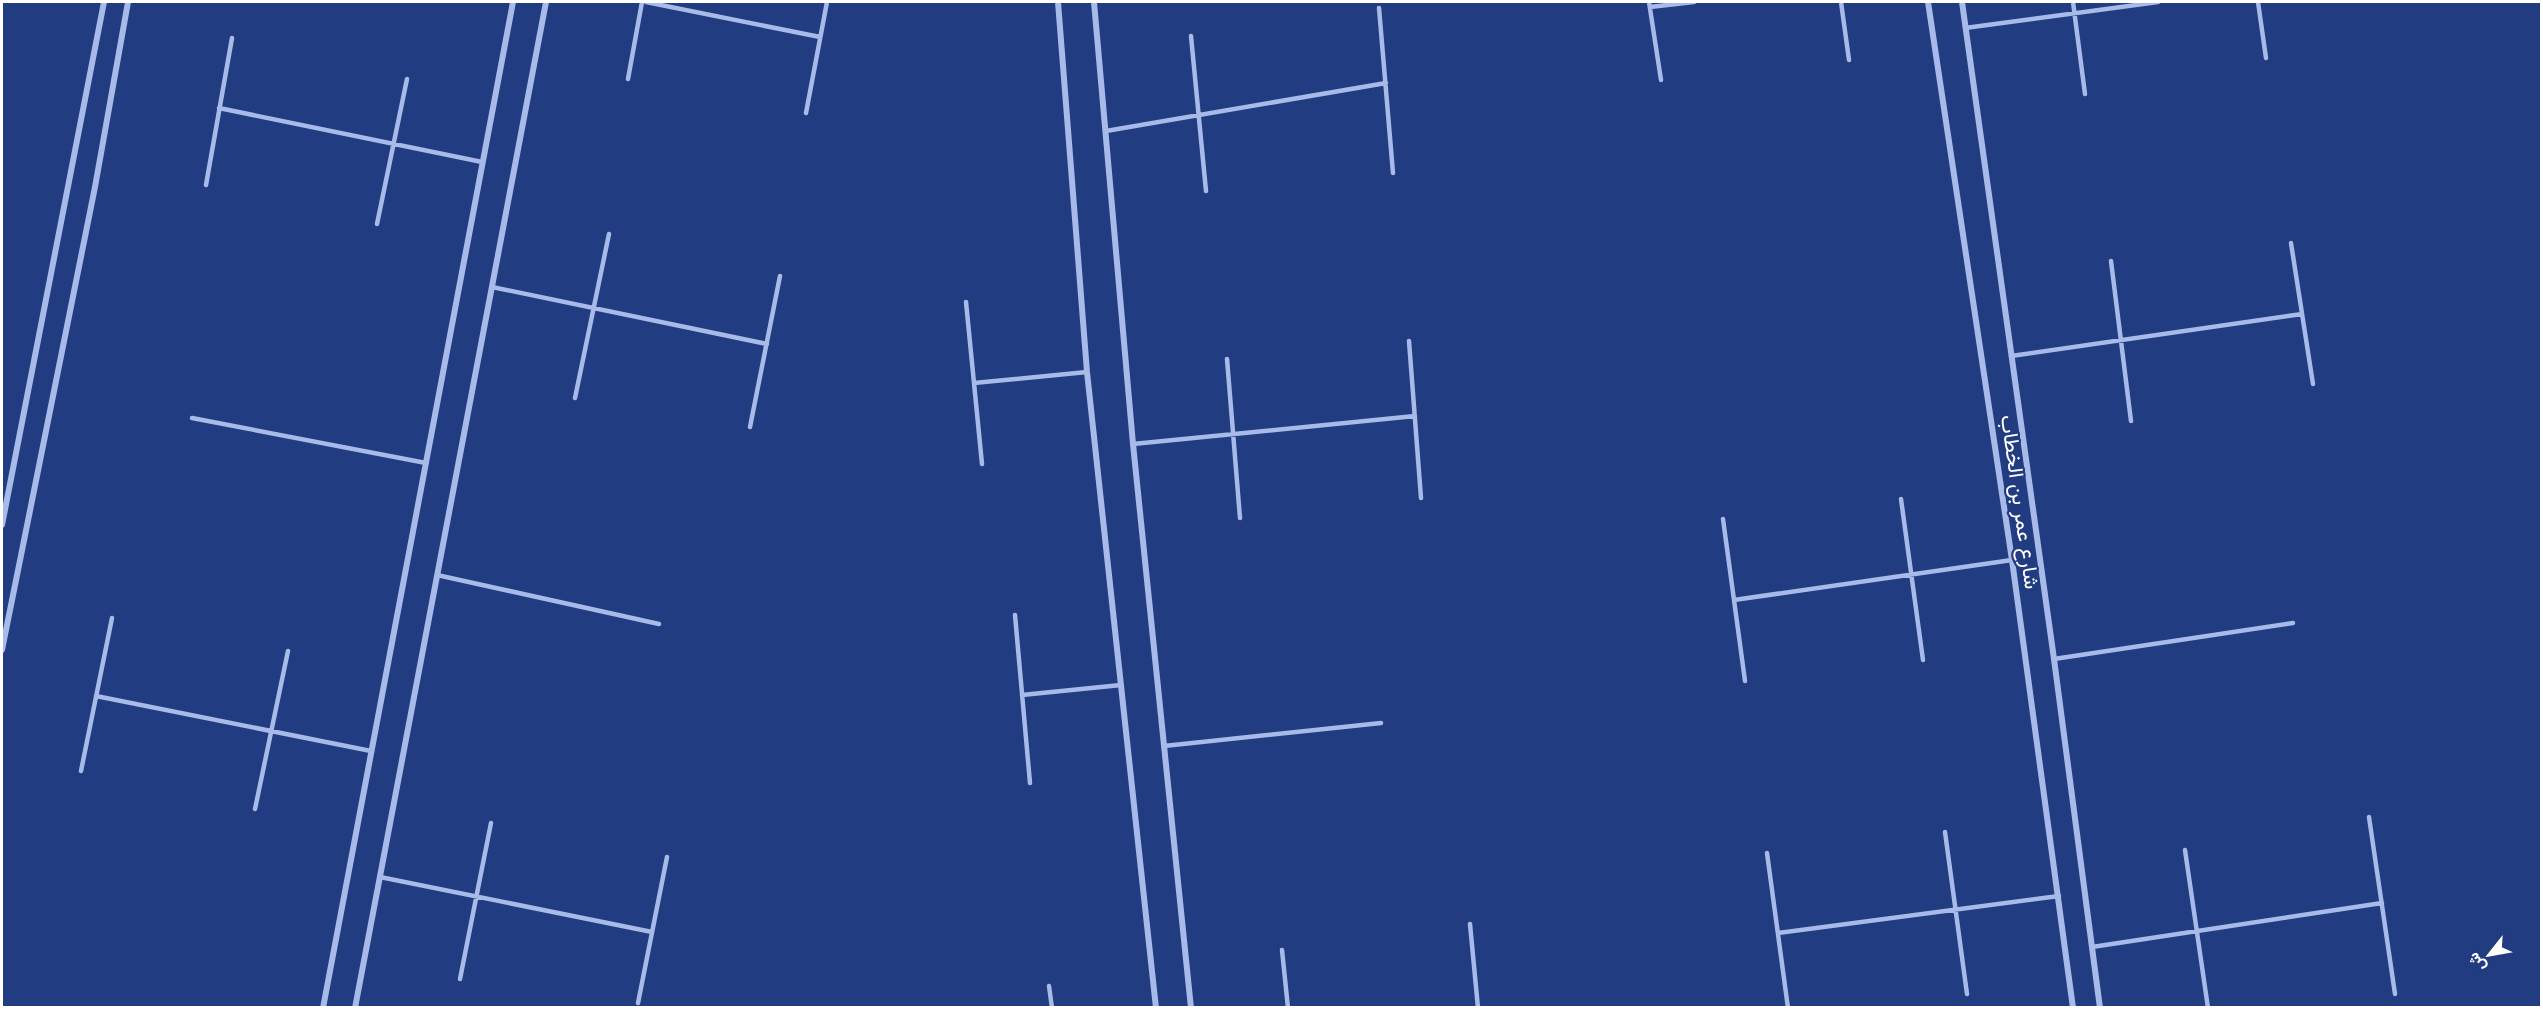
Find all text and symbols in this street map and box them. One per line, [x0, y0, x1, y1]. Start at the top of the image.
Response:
street label: شارع عمر بن الخطاب [1994, 413, 2044, 591]
north arrow [2459, 925, 2519, 985]
text: ش [2464, 949, 2490, 975]

